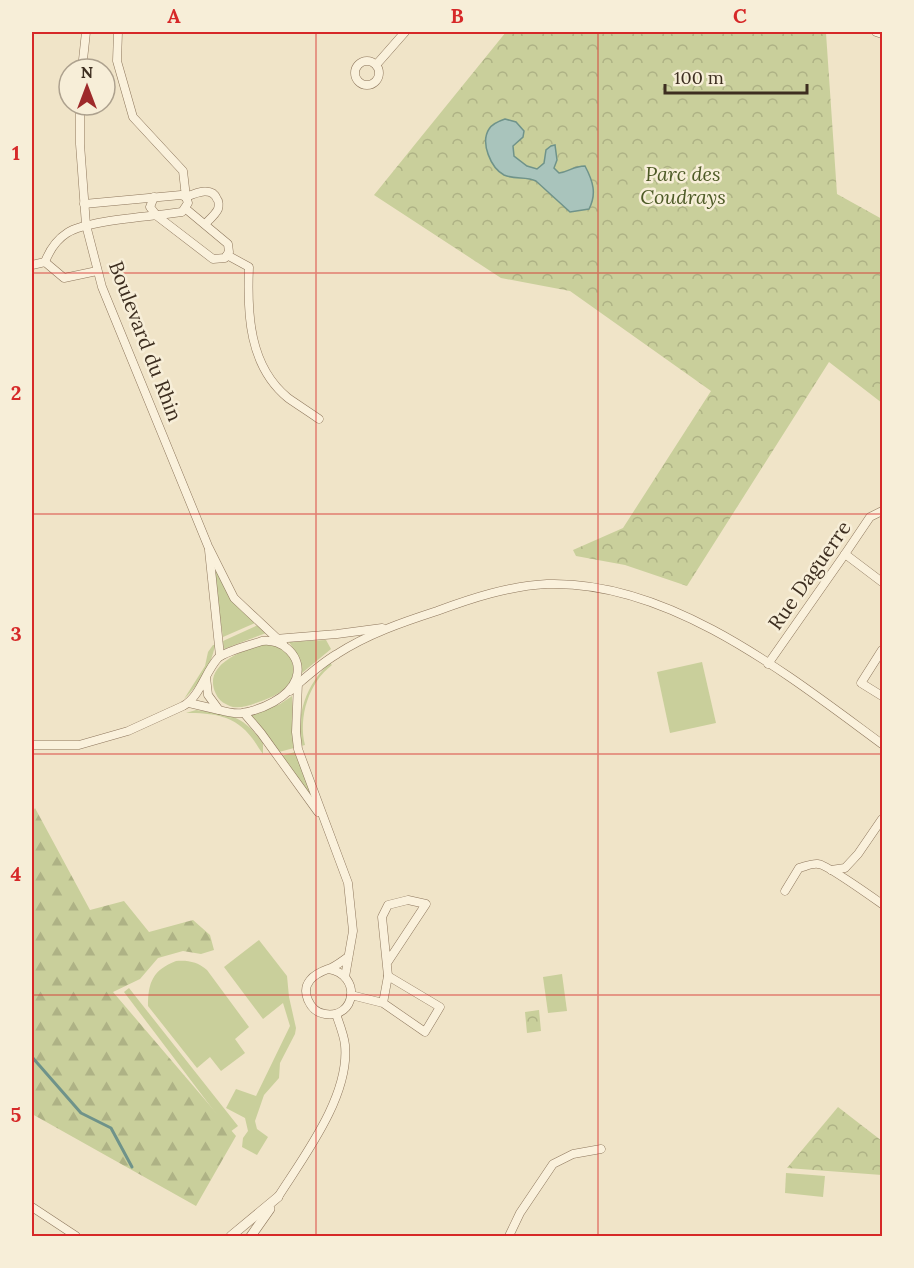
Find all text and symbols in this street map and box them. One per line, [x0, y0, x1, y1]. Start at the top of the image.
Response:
text: A [167, 3, 181, 28]
text: B [450, 3, 464, 28]
text: C [733, 3, 747, 28]
north arrow [57, 57, 117, 117]
scale bar [665, 57, 808, 95]
text: N [81, 62, 93, 82]
text: 100 m [674, 66, 724, 89]
text: 1 [12, 140, 20, 165]
park label: Parc des Coudrays [640, 161, 726, 209]
street label: Boulevard du Rhin [104, 257, 188, 425]
text: 2 [11, 380, 21, 405]
street label: Rue Daguerre [762, 515, 856, 634]
text: 3 [10, 621, 22, 646]
text: 4 [11, 861, 22, 886]
text: 5 [11, 1102, 22, 1127]

